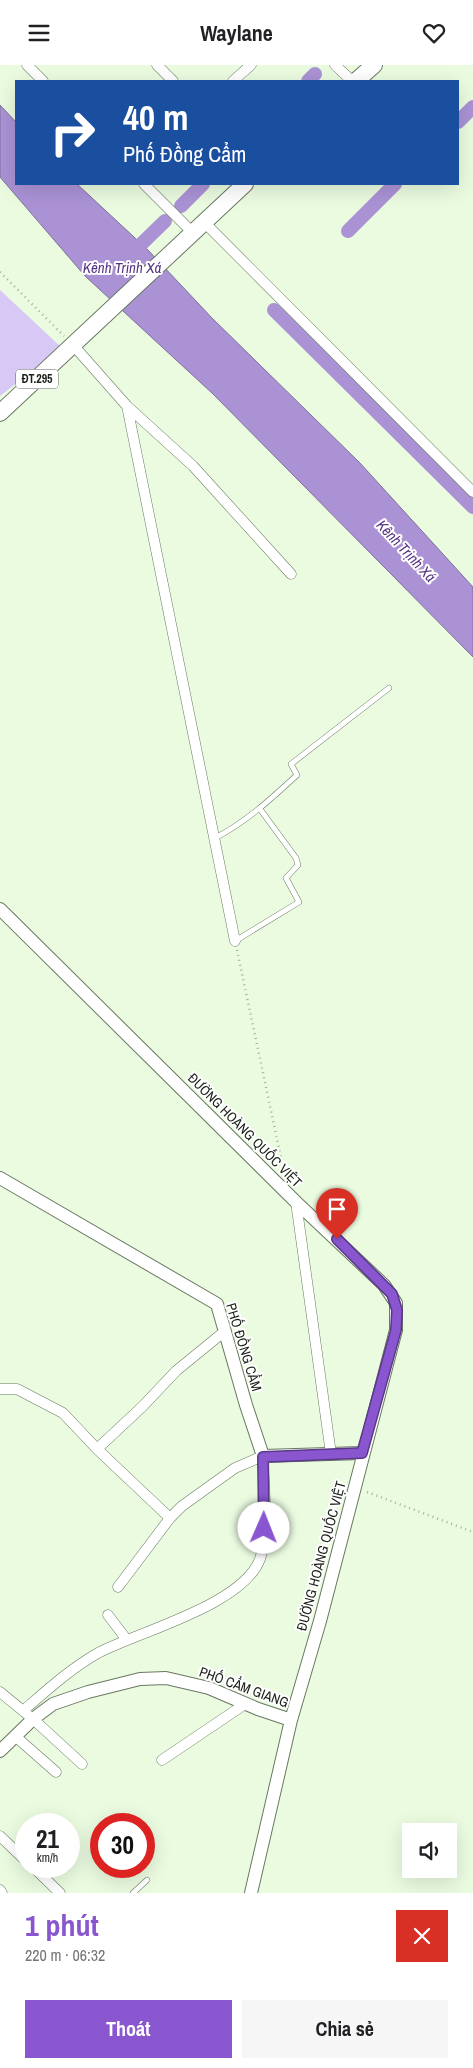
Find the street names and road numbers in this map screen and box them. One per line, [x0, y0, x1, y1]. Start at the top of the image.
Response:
road number: ĐT.295 [16, 369, 58, 389]
street label: ĐƯỜNG HOÀNG QUỐC VIỆT [184, 1068, 307, 1191]
street label: PHỐ ĐỒNG CẨM [222, 1300, 267, 1393]
street label: ĐƯỜNG HOÀNG QUỐC VIỆT [291, 1479, 350, 1633]
street label: PHỐ CẨM GIANG [197, 1662, 292, 1712]

